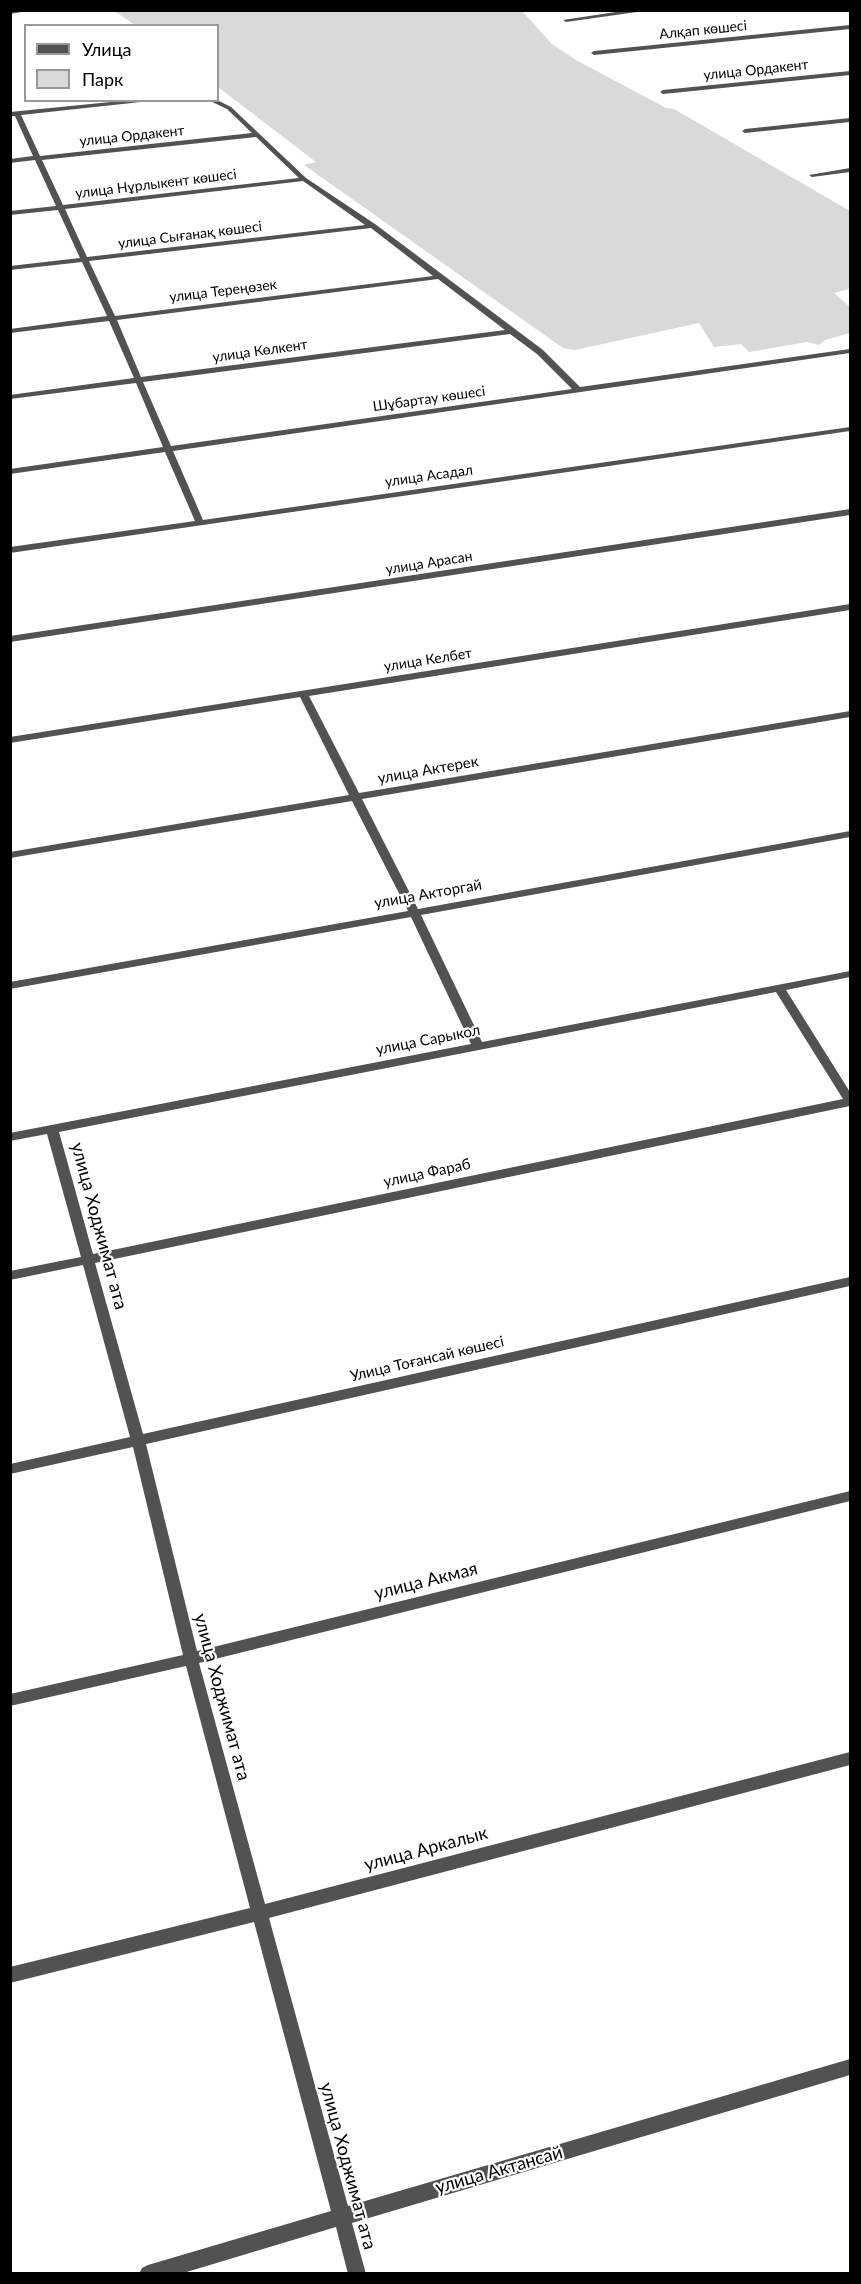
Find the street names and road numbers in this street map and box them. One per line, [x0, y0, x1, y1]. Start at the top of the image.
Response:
street label: Алқап көшесі [658, 17, 748, 43]
street label: улица Ордакент [703, 56, 809, 84]
street label: улица Ордакент [79, 122, 185, 150]
street label: улица Нұрлыкент көшесі [74, 166, 238, 202]
street label: улица Сығанақ көшесі [117, 218, 263, 252]
street label: улица Тереңөзек [168, 276, 278, 306]
street label: улица Көлкент [211, 336, 309, 366]
street label: Шұбартау көшесі [372, 383, 486, 415]
street label: улица Асадал [384, 462, 474, 490]
street label: улица Арасан [384, 548, 474, 578]
street label: улица Келбет [383, 645, 473, 675]
street label: улица Актерек [376, 752, 480, 788]
street label: улица Акторгай [373, 876, 483, 912]
street label: улица Сарыкол [374, 1021, 482, 1059]
street label: улица Ходжимат ата [66, 1140, 132, 1312]
street label: улица Фараб [382, 1155, 472, 1191]
street label: Улица Тоғансай көшесі [348, 1333, 506, 1385]
street label: улица Акмая [372, 1558, 480, 1604]
street label: улица Ходжимат ата [189, 1611, 255, 1783]
street label: улица Аркалык [362, 1822, 490, 1876]
street label: улица Ходжимат ата [315, 2080, 381, 2252]
street label: улица Актансай [433, 2142, 565, 2198]

